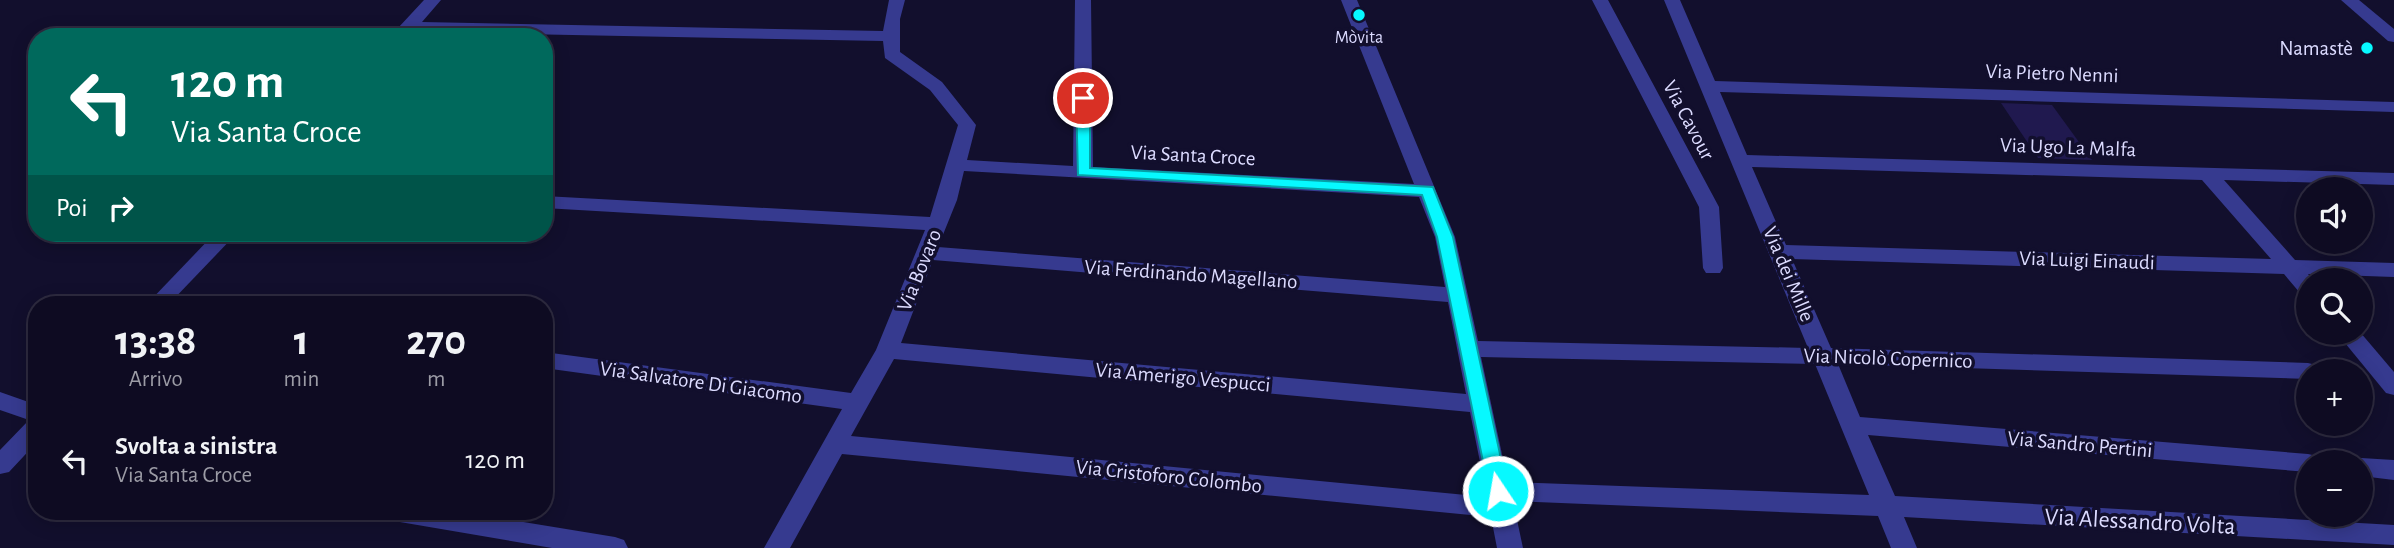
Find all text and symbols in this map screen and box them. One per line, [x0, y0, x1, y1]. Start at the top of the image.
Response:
marker: Mòvita [1351, 7, 1367, 23]
place label: Mòvita [1335, 29, 1383, 47]
place label: Namastè [2279, 38, 2353, 59]
marker: Namastè [2359, 40, 2375, 56]
icon: left [56, 56, 147, 147]
text: 120 m [171, 58, 284, 107]
street label: Via Pietro Nenni [1985, 61, 2119, 86]
pin [1053, 68, 1113, 128]
street label: Via Cavour [1659, 77, 1718, 164]
icon: arrive [1064, 79, 1102, 117]
text: Via Santa Croce [171, 116, 362, 148]
street label: Via Ugo La Malfa [2000, 135, 2137, 160]
street label: Via Santa Croce [1130, 142, 1256, 169]
map controls [2296, 177, 2373, 527]
button: sound [2296, 177, 2373, 254]
icon: right [102, 189, 140, 227]
text: Poi [56, 195, 88, 221]
street label: Via dei Mille [1759, 224, 1818, 325]
street label: Via Bovaro [894, 226, 945, 314]
street label: Via Luigi Einaudi [2019, 248, 2155, 273]
street label: Via Ferdinando Magellano [1084, 257, 1298, 292]
button: search [2296, 268, 2373, 345]
text: 13:38 [115, 320, 197, 362]
text: 1 [294, 320, 309, 362]
text: 270 [406, 320, 466, 362]
street label: Via Nicolò Copernico [1803, 345, 1973, 372]
street label: Via Salvatore Di Giacomo [599, 358, 803, 407]
street label: Via Amerigo Vespucci [1095, 359, 1271, 396]
button: + [2296, 359, 2373, 436]
text: Arrivo [129, 368, 183, 391]
text: min [284, 368, 319, 391]
text: m [427, 368, 445, 391]
street label: Via Sandro Pertini [2007, 428, 2153, 461]
text: Svolta a sinistra [115, 433, 277, 459]
icon: left [56, 442, 94, 480]
text: 120 m [465, 447, 525, 473]
button: − [2296, 450, 2373, 527]
position arrow [1461, 454, 1535, 528]
street label: Via Cristoforo Colombo [1075, 456, 1263, 497]
text: Via Santa Croce [115, 464, 252, 487]
street label: Via Alessandro Volta [2044, 505, 2236, 539]

